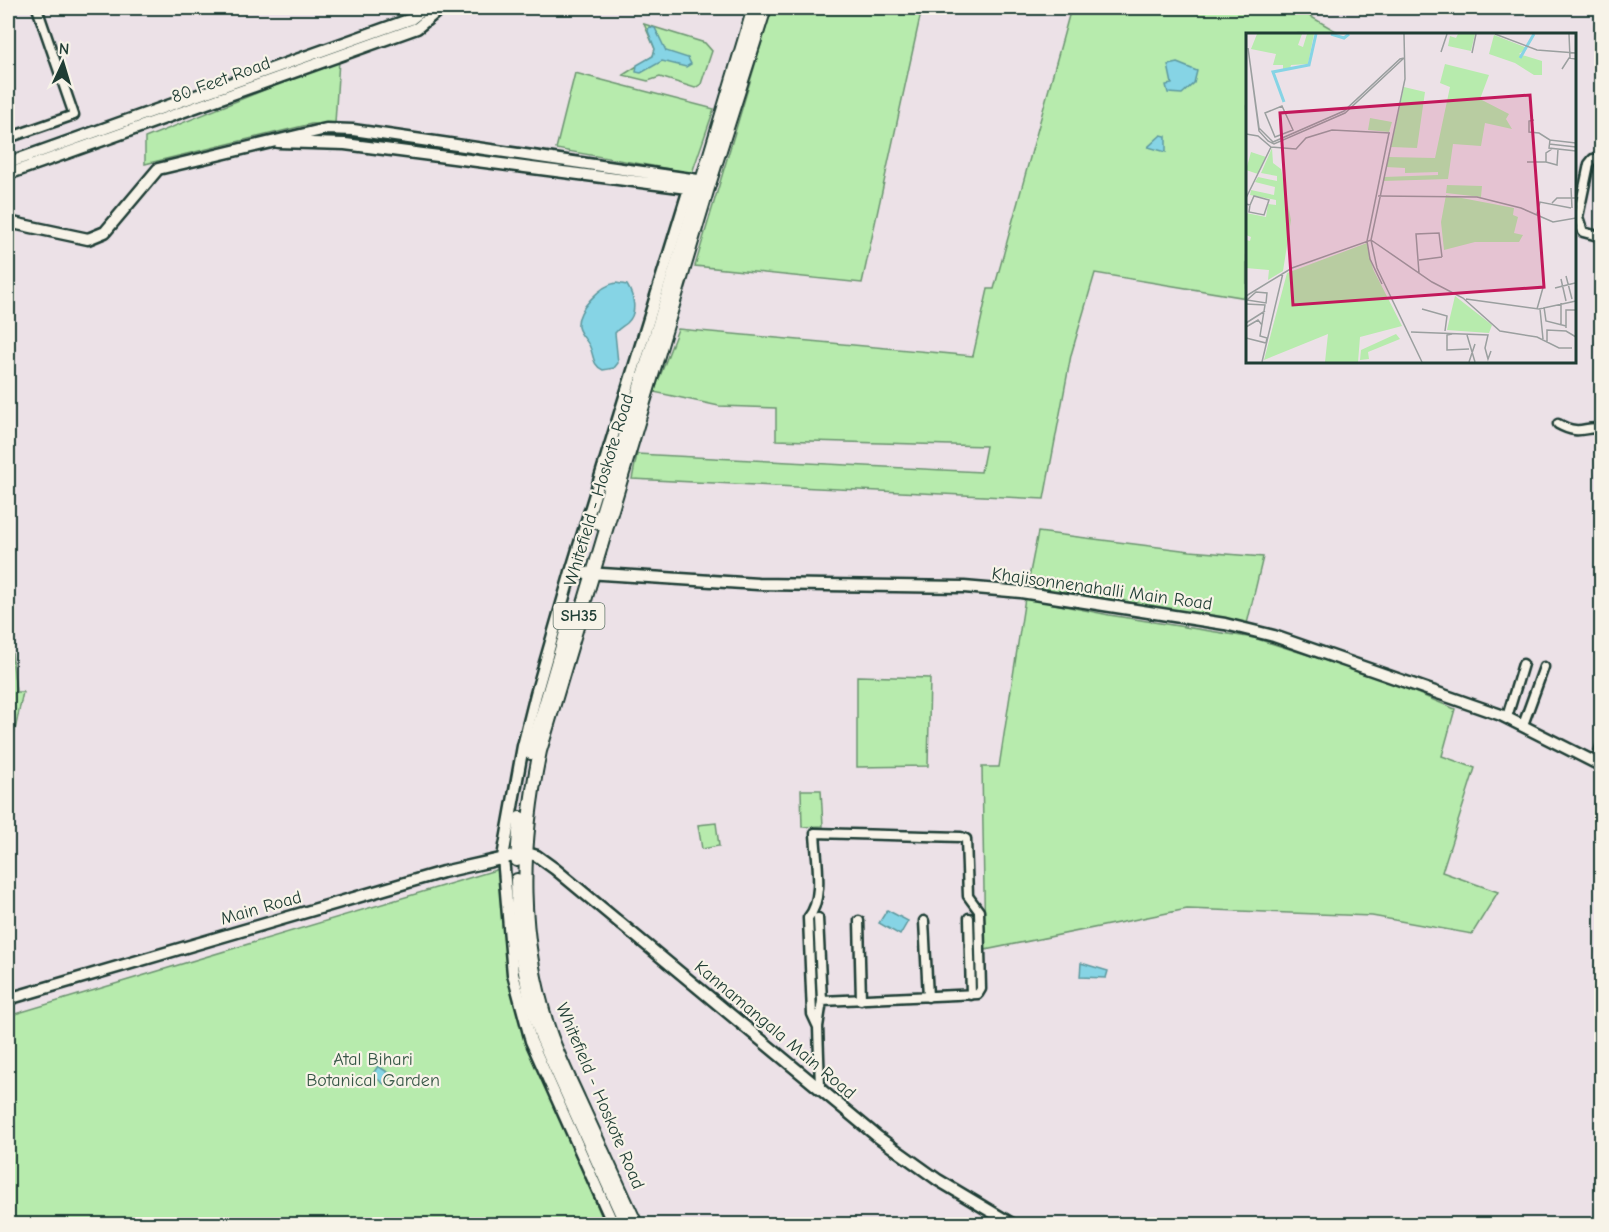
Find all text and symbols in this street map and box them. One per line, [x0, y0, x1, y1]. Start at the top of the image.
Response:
north arrow [33, 33, 93, 93]
inset map [1246, 33, 1576, 363]
text: N [58, 40, 70, 58]
street label: 80 Feet Road [169, 52, 273, 108]
street label: Whitefield - Hoskote Road [560, 391, 638, 589]
street label: Khajisonnenahalli Main Road [990, 563, 1214, 615]
road number: SH35 [554, 603, 604, 629]
street label: Main Road [218, 886, 304, 930]
street label: Kannamangala Main Road [690, 956, 860, 1104]
street label: Whitefield - Hoskote Road [551, 1000, 649, 1192]
park label: Atal Bihari Botanical Garden [306, 1049, 440, 1091]

